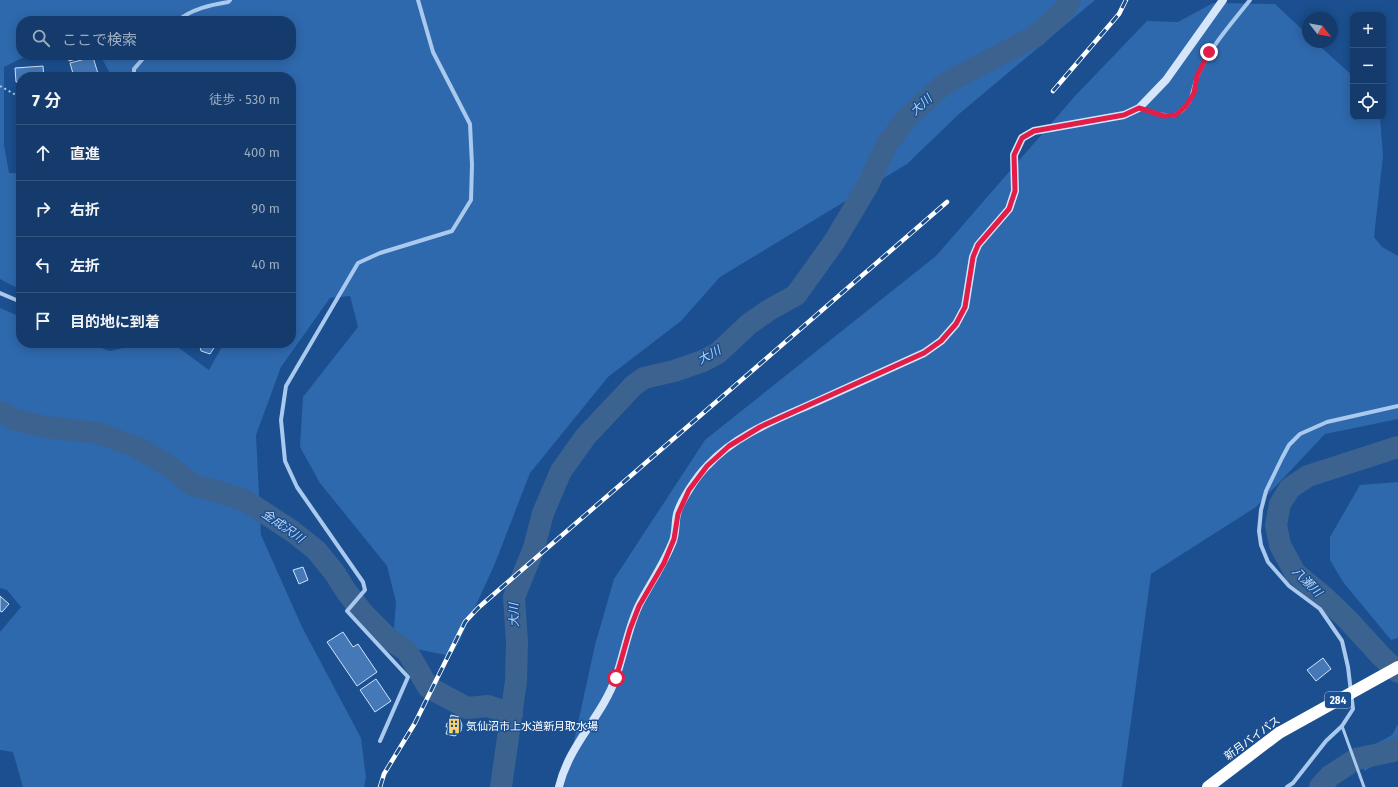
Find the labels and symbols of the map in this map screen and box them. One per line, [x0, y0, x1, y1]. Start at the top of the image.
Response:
north arrow [1302, 12, 1338, 48]
route end [1200, 43, 1218, 61]
water label: 大川 [907, 90, 936, 118]
water label: 大川 [695, 342, 725, 367]
water label: 金成沢川 [259, 506, 308, 547]
water label: 八瀬川 [1289, 564, 1326, 601]
water label: 大川 [507, 601, 521, 627]
route start [607, 669, 625, 687]
road number: 284 [1325, 692, 1351, 708]
street label: 新月バイパス [1222, 714, 1283, 763]
building icon: 気仙沼市上水道新月取水場 [445, 717, 463, 735]
place label: 気仙沼市上水道新月取水場 [466, 720, 598, 733]

